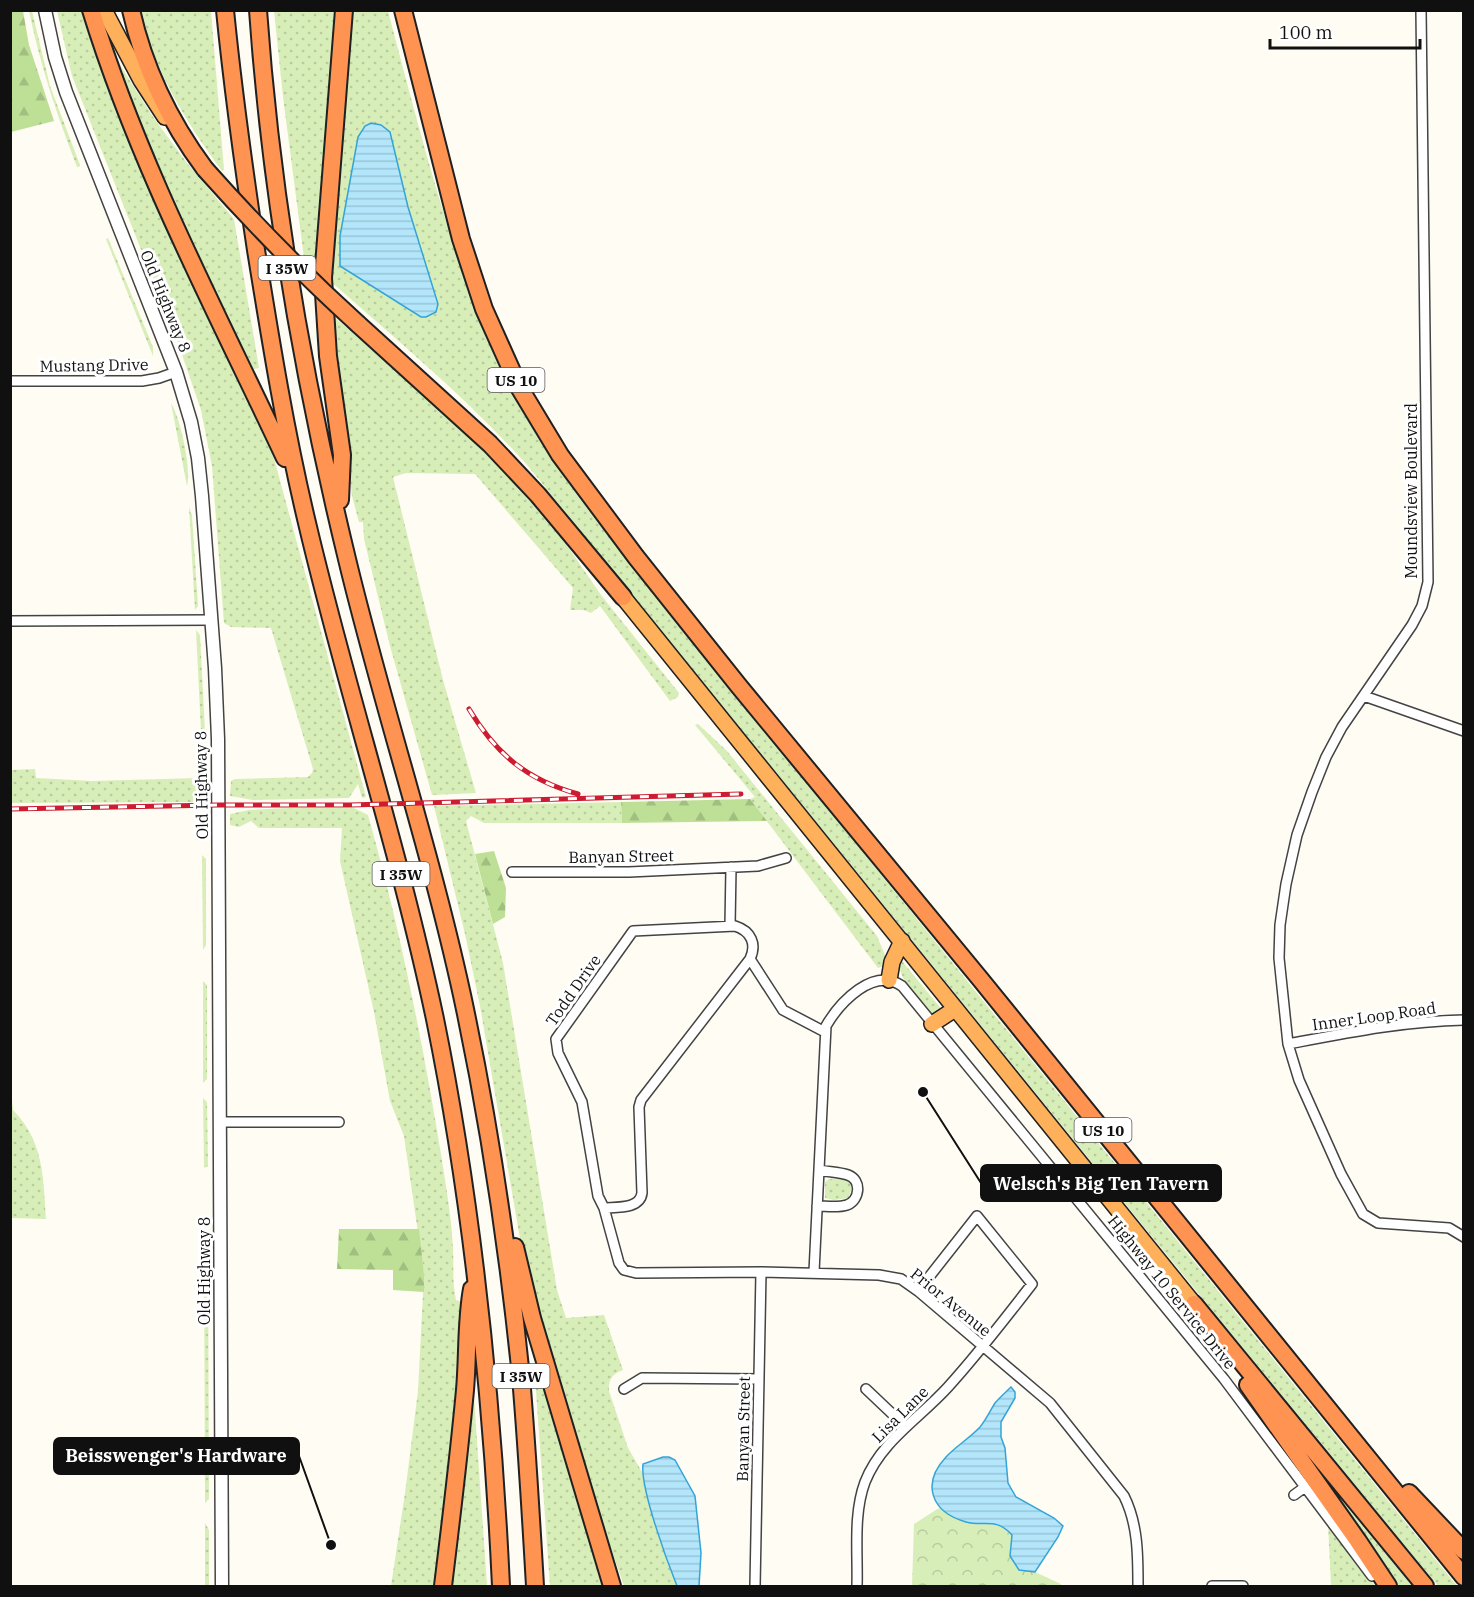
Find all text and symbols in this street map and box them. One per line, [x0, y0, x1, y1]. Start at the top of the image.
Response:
scale bar [1270, 12, 1420, 50]
text: 100 m [1279, 21, 1333, 44]
street label: Old Highway 8 [136, 247, 196, 355]
road number: I 35W [258, 256, 316, 280]
street label: Mustang Drive [39, 354, 149, 376]
road number: US 10 [488, 368, 544, 392]
street label: Moundsview Boulevard [1401, 403, 1421, 579]
street label: Old Highway 8 [190, 731, 212, 839]
street label: Banyan Street [568, 845, 674, 867]
road number: I 35W [372, 862, 430, 886]
street label: Todd Drive [541, 950, 605, 1030]
street label: Inner Loop Road [1311, 997, 1437, 1035]
road number: US 10 [1074, 1118, 1132, 1142]
callout: Welsch's Big Ten Tavern [981, 1165, 1221, 1201]
text: Welsch's Big Ten Tavern [993, 1172, 1209, 1195]
street label: Highway 10 Service Drive [1104, 1211, 1240, 1373]
street label: Old Highway 8 [194, 1217, 214, 1325]
street label: Prior Avenue [907, 1263, 995, 1341]
road number: I 35W [492, 1364, 550, 1388]
street label: Banyan Street [732, 1376, 754, 1482]
street label: Lisa Lane [868, 1382, 932, 1446]
callout: Beisswenger's Hardware [54, 1438, 299, 1474]
text: Beisswenger's Hardware [65, 1444, 287, 1467]

